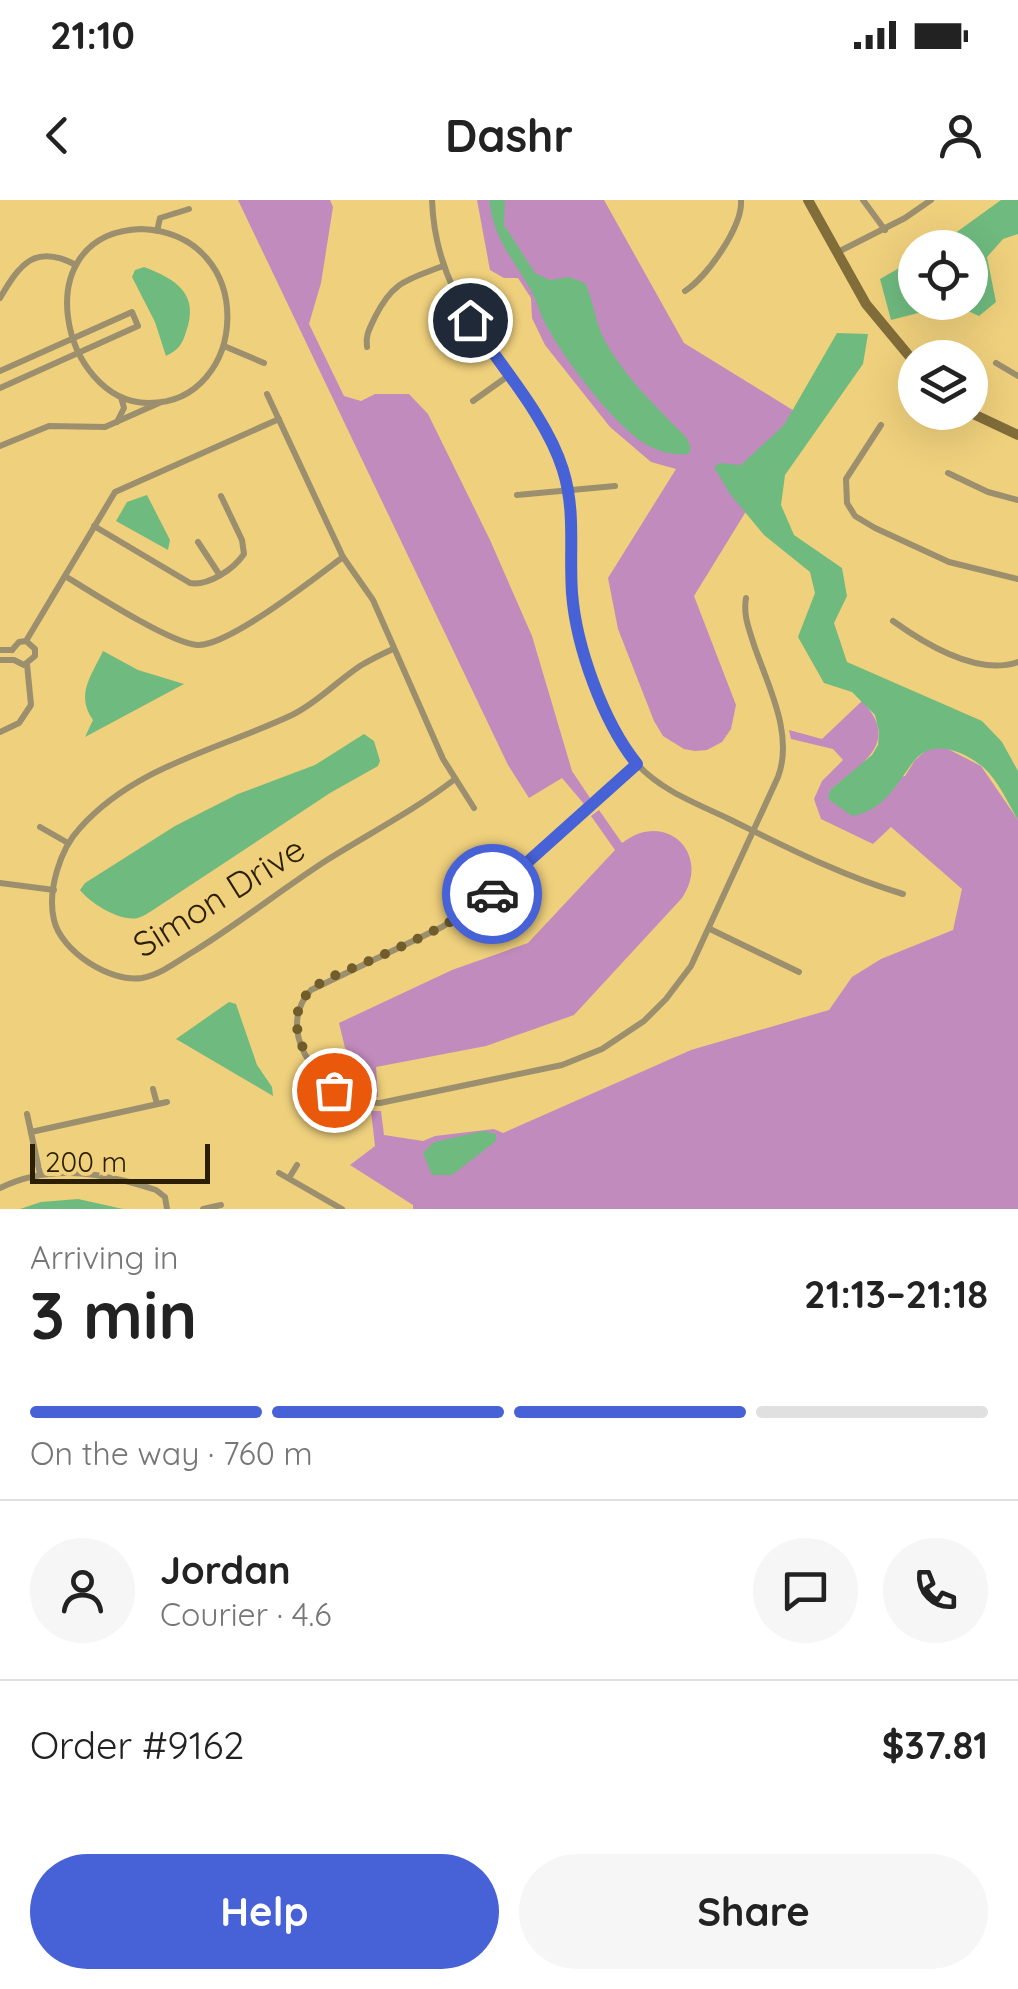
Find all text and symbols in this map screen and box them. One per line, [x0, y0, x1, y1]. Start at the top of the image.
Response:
text: 21:10 [50, 11, 135, 59]
text: Dashr [445, 107, 573, 163]
icon: back [30, 108, 85, 163]
icon: person [933, 108, 988, 163]
map controls [898, 230, 988, 430]
button: locate [898, 230, 988, 320]
pin [428, 278, 513, 363]
icon: home [443, 293, 498, 348]
button: layers [898, 340, 988, 430]
street label: Simon Drive [124, 826, 313, 966]
courier [442, 844, 542, 944]
icon: car [465, 867, 520, 922]
pin [292, 1048, 377, 1133]
icon: bag [307, 1063, 362, 1118]
scale bar [30, 1139, 210, 1184]
text: 200 m [45, 1144, 127, 1179]
text: Arriving in [30, 1237, 179, 1277]
text: 21:13–21:18 [804, 1270, 988, 1318]
text: 3 min [30, 1274, 197, 1355]
text: On the way · 760 m [30, 1433, 313, 1473]
button: person [30, 1538, 135, 1643]
button: chat [753, 1538, 858, 1643]
button: phone [883, 1538, 988, 1643]
text: Jordan [160, 1546, 291, 1594]
text: Courier · 4.6 [160, 1594, 332, 1634]
text: Order #9162 [30, 1721, 244, 1769]
text: $37.81 [882, 1721, 988, 1769]
button: Help [30, 1854, 499, 1969]
button: Share [519, 1854, 988, 1969]

